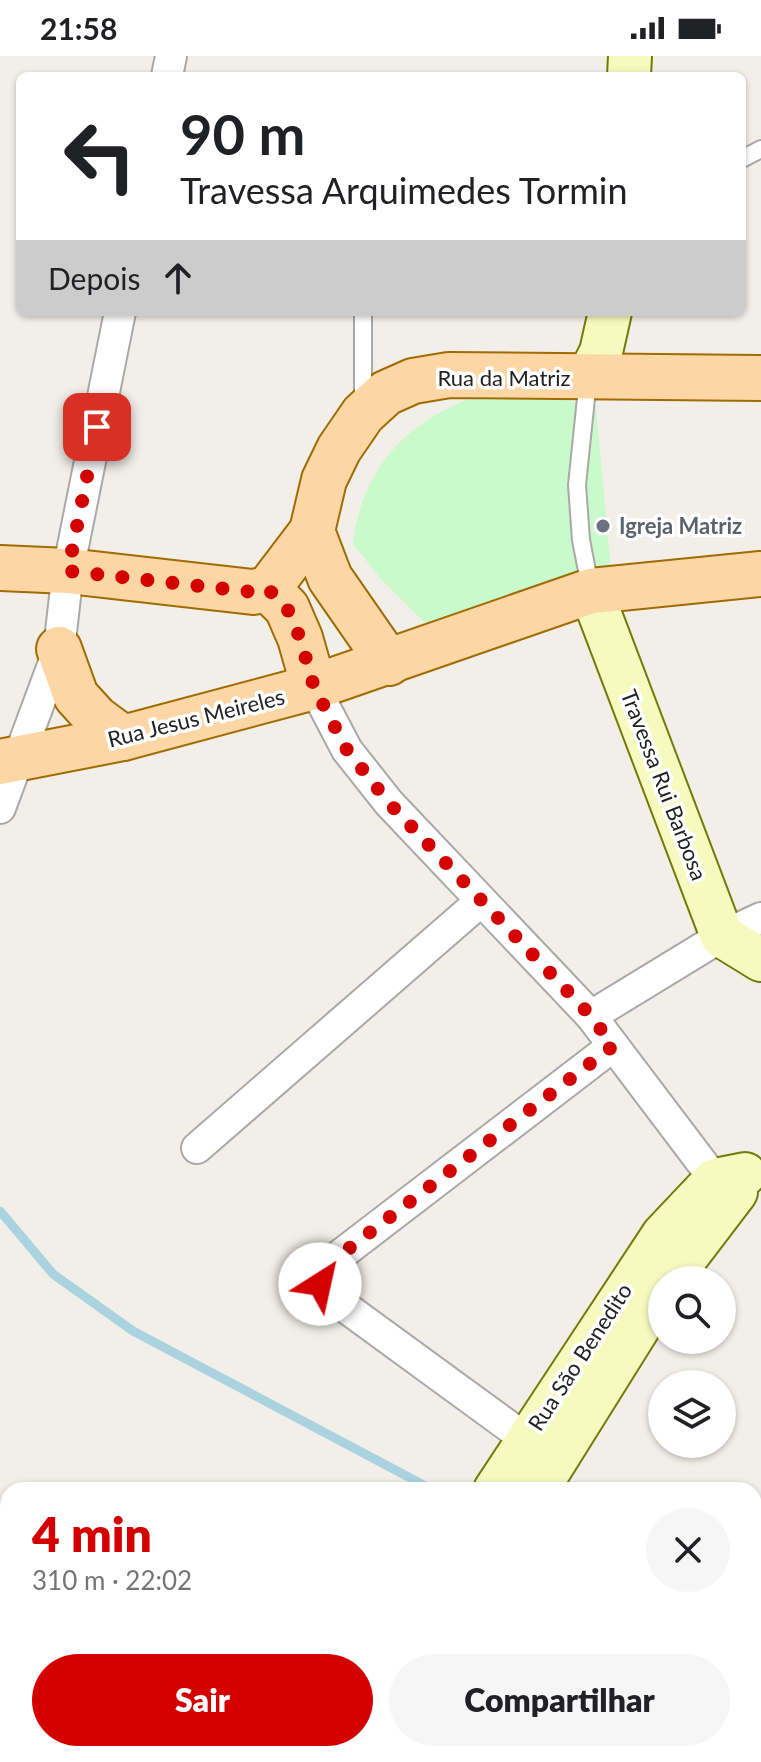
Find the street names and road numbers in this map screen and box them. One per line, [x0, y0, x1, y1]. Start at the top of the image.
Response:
street label: Rua da Matriz [437, 364, 571, 391]
street label: Rua Jesus Meireles [105, 682, 287, 753]
street label: Travessa Rui Barbosa [616, 686, 713, 884]
street label: Rua São Benedito [522, 1278, 637, 1436]

